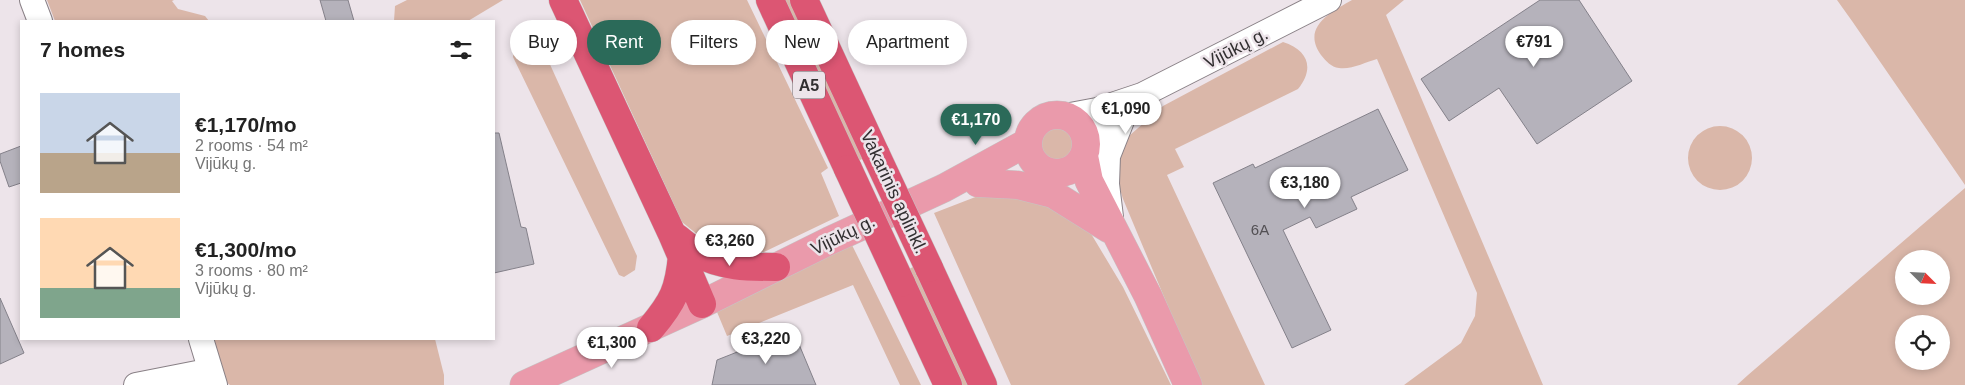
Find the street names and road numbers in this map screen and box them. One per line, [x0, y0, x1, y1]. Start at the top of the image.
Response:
street label: Vijūkų g. [1201, 23, 1271, 73]
road number: A5 [793, 72, 825, 98]
street label: Vakarinis aplinkl. [857, 127, 931, 257]
street label: Vijūkų g. [808, 211, 878, 259]

